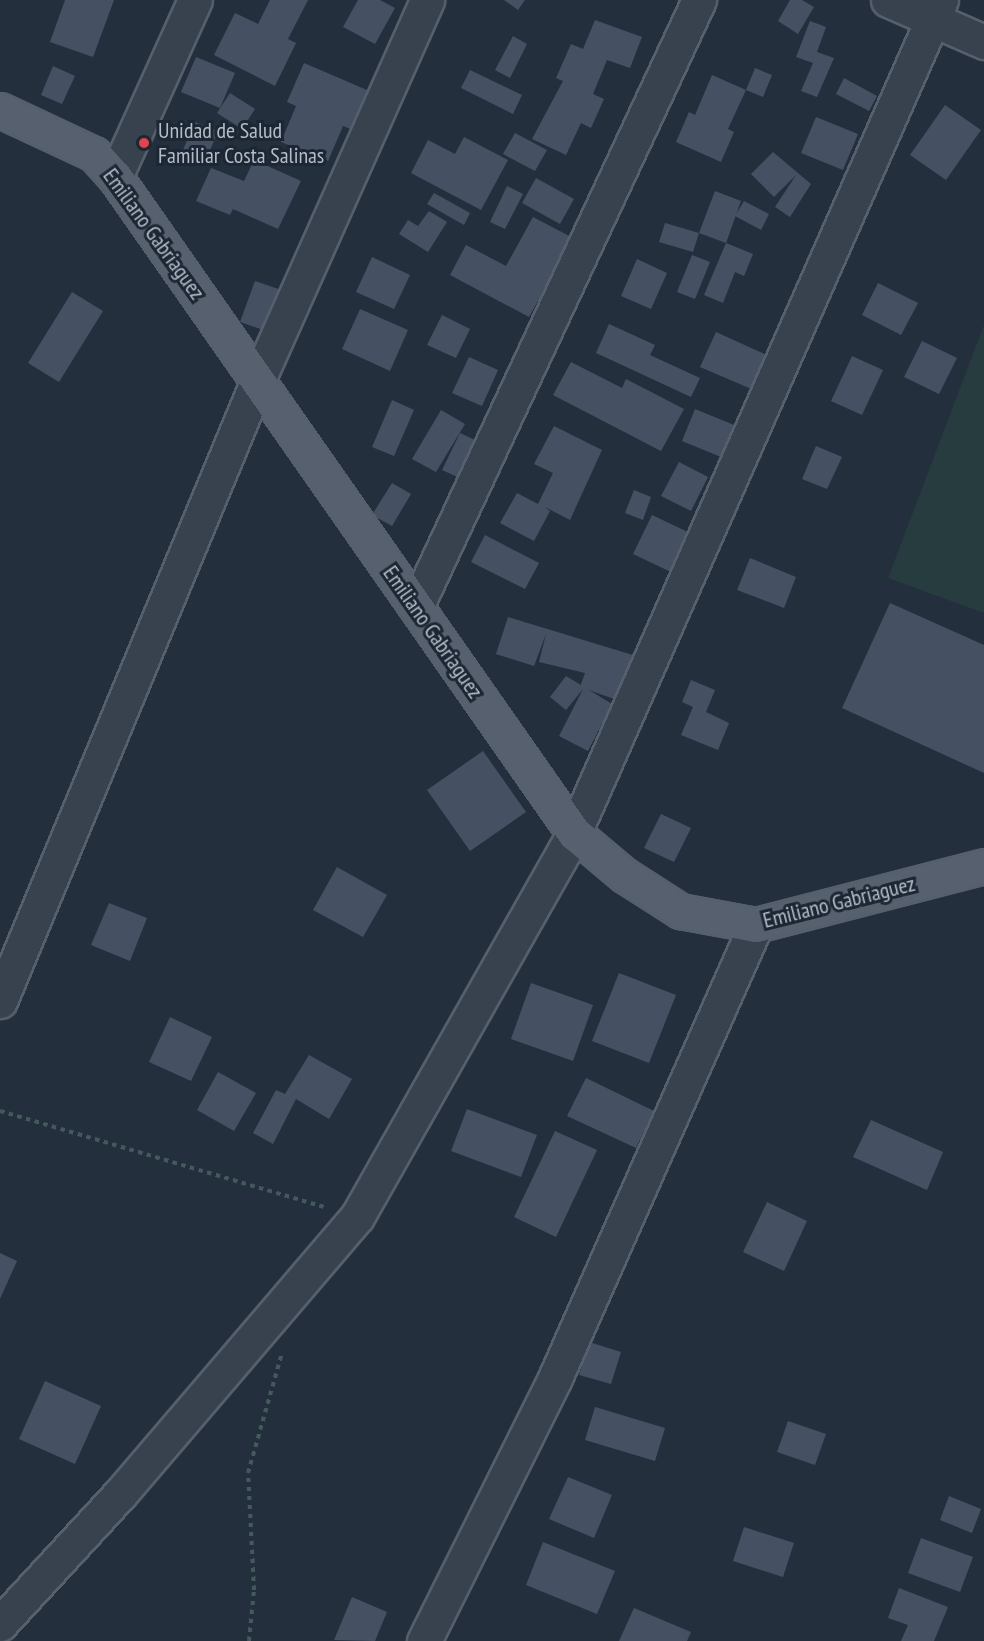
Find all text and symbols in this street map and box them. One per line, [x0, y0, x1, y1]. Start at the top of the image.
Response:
place label: Unidad de Salud Familiar Costa Salinas [158, 117, 324, 168]
marker: Unidad de Salud Familiar Costa Salinas [135, 134, 153, 152]
street label: Emiliano Gabriaguez [98, 163, 210, 305]
street label: Emiliano Gabriaguez [378, 561, 488, 703]
street label: Emiliano Gabriaguez [760, 870, 918, 934]

